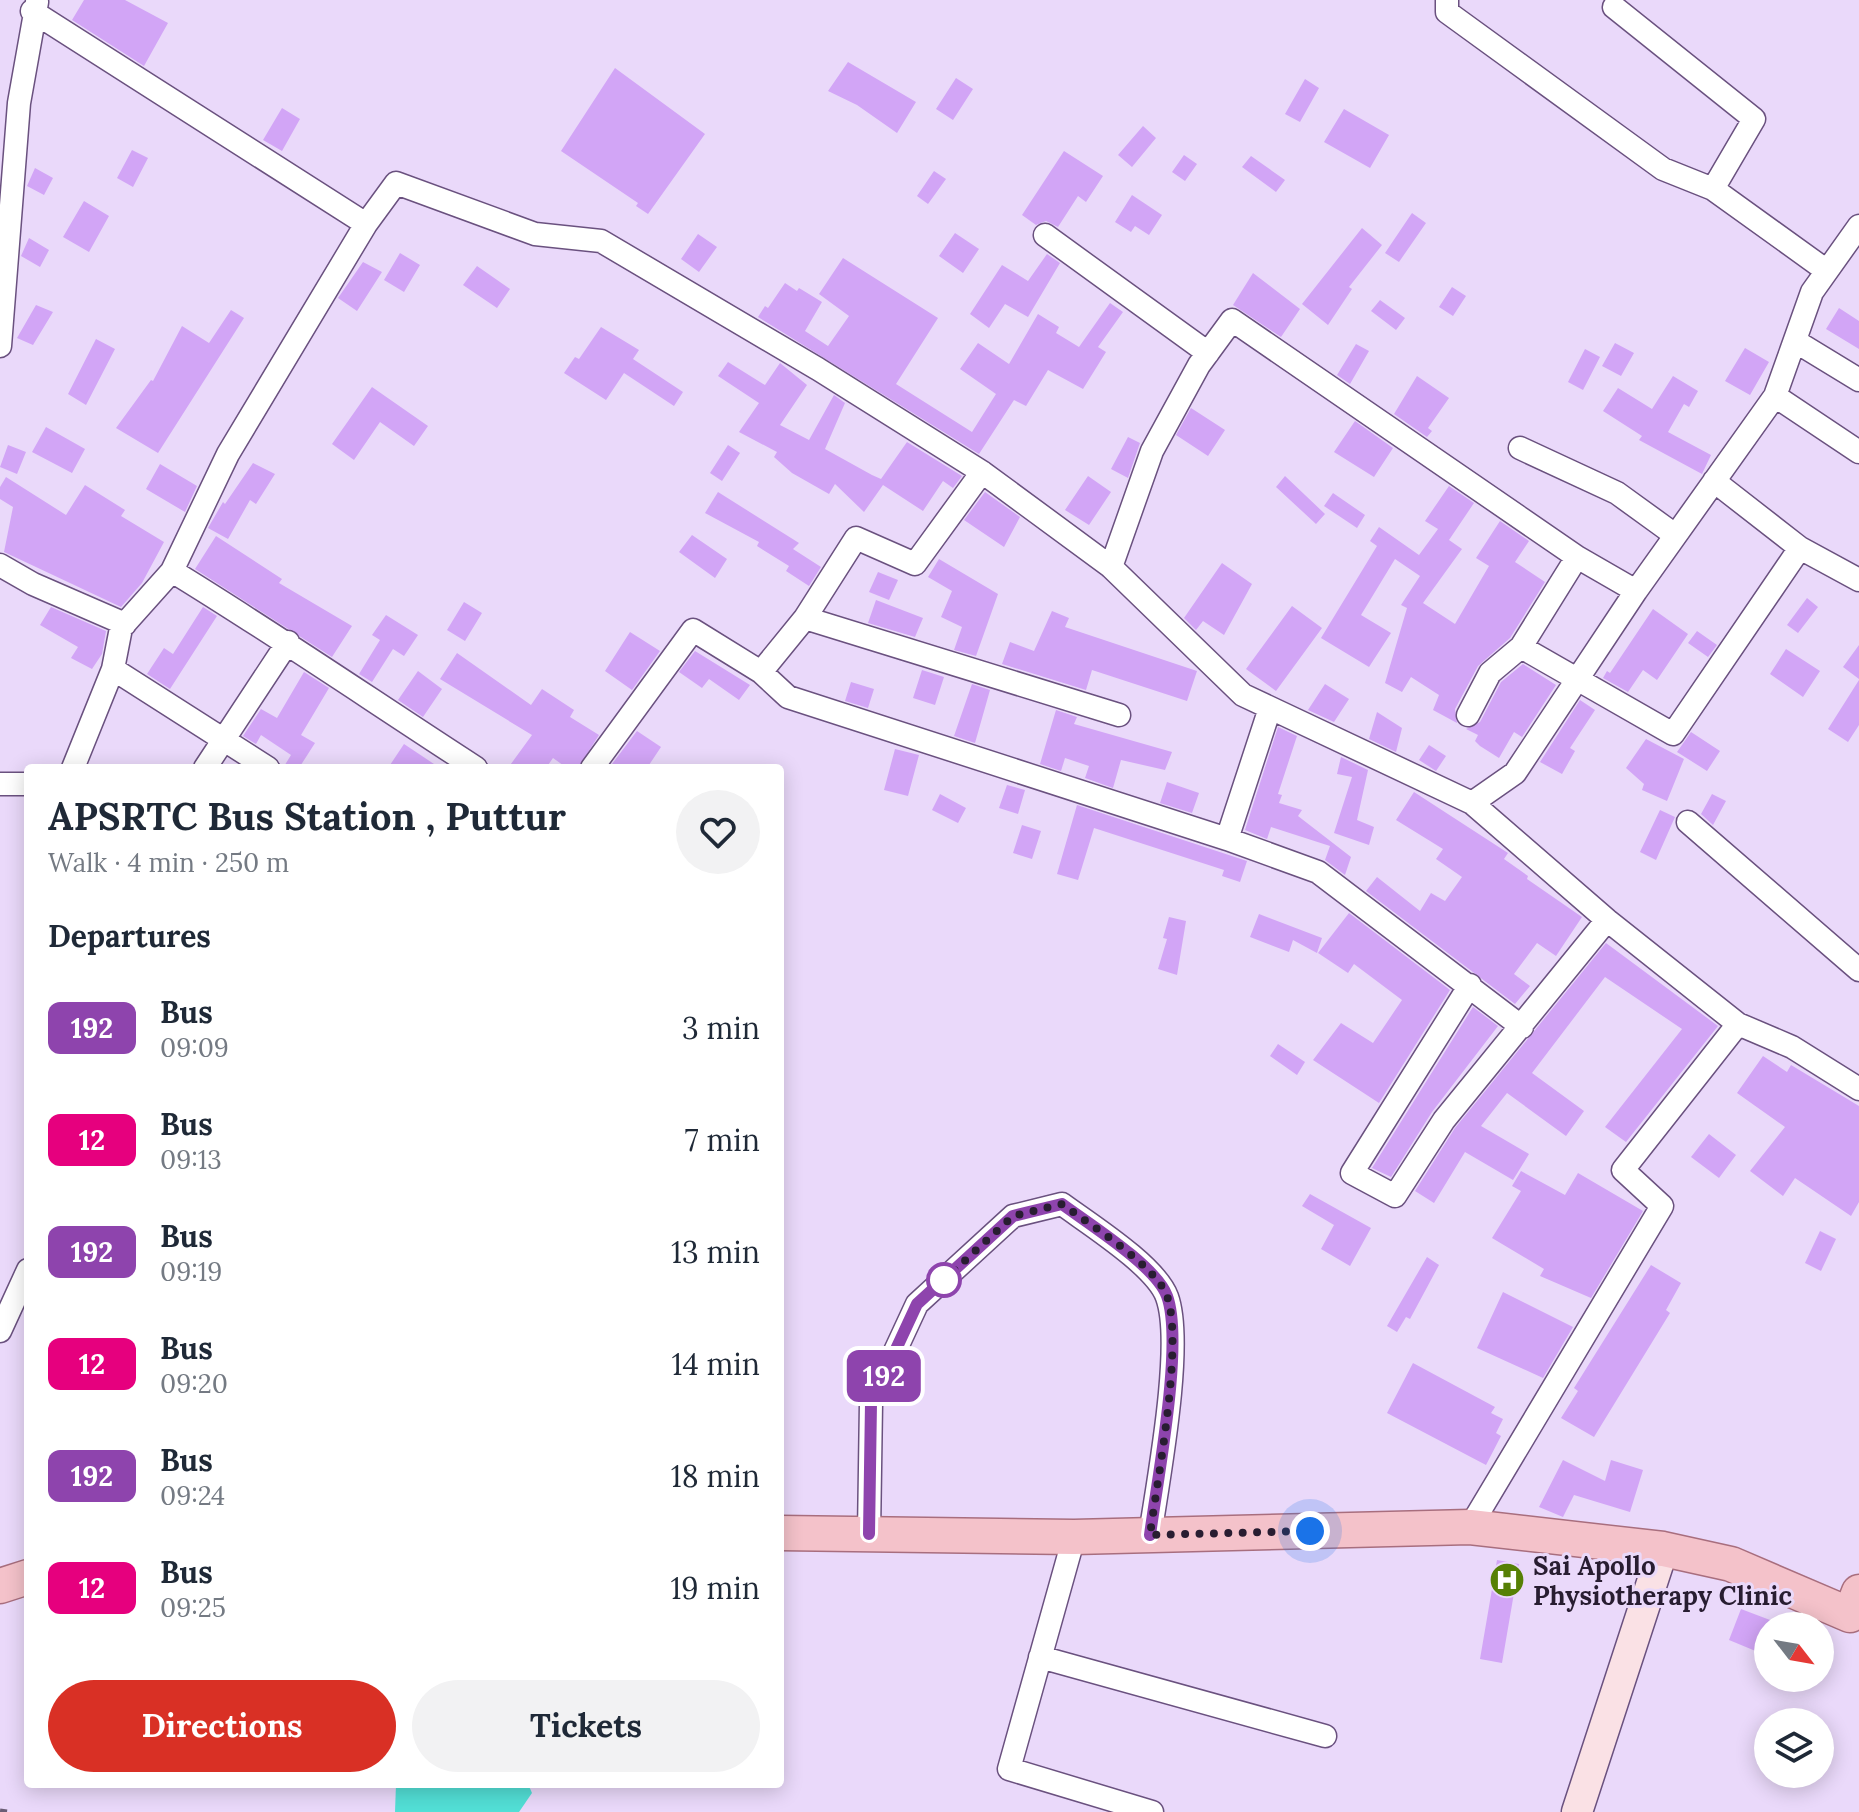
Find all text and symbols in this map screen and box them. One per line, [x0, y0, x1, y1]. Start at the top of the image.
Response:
button: heart [676, 790, 760, 874]
text: APSRTC Bus Station , Puttur [48, 792, 566, 840]
text: Walk · 4 min · 250 m [48, 846, 289, 879]
text: Departures [48, 917, 211, 955]
text: Bus [160, 993, 213, 1031]
text: 3 min [682, 1009, 760, 1047]
text: 192 [71, 1010, 113, 1046]
text: 09:09 [160, 1031, 229, 1064]
text: Bus [160, 1105, 213, 1143]
text: 7 min [685, 1121, 760, 1159]
text: 12 [79, 1122, 105, 1158]
text: 09:13 [160, 1143, 222, 1176]
text: Bus [160, 1217, 213, 1255]
text: 13 min [671, 1233, 760, 1271]
text: 192 [71, 1234, 113, 1270]
text: 09:19 [160, 1255, 222, 1288]
unlabelled marker [927, 1263, 961, 1297]
text: Bus [160, 1329, 213, 1367]
text: 14 min [671, 1345, 760, 1383]
text: 12 [79, 1346, 105, 1382]
line badge: 192 [838, 1350, 930, 1402]
text: 192 [863, 1358, 905, 1394]
text: 09:20 [160, 1367, 228, 1400]
text: Bus [160, 1441, 213, 1479]
text: 18 min [671, 1457, 760, 1495]
text: 192 [71, 1458, 113, 1494]
text: 09:24 [160, 1479, 225, 1512]
your location [1290, 1511, 1330, 1551]
place label: Sai Apollo Physiotherapy Clinic [1533, 1549, 1792, 1612]
text: Bus [160, 1553, 213, 1591]
hospital icon: Sai Apollo Physiotherapy Clinic [1488, 1561, 1526, 1599]
text: 19 min [670, 1569, 760, 1607]
text: 12 [79, 1570, 105, 1606]
text: 09:25 [160, 1591, 226, 1624]
north arrow [1754, 1612, 1834, 1692]
map controls [1754, 1612, 1834, 1788]
button: Directions [48, 1680, 396, 1772]
button: Tickets [412, 1680, 760, 1772]
button: layers [1754, 1708, 1834, 1788]

